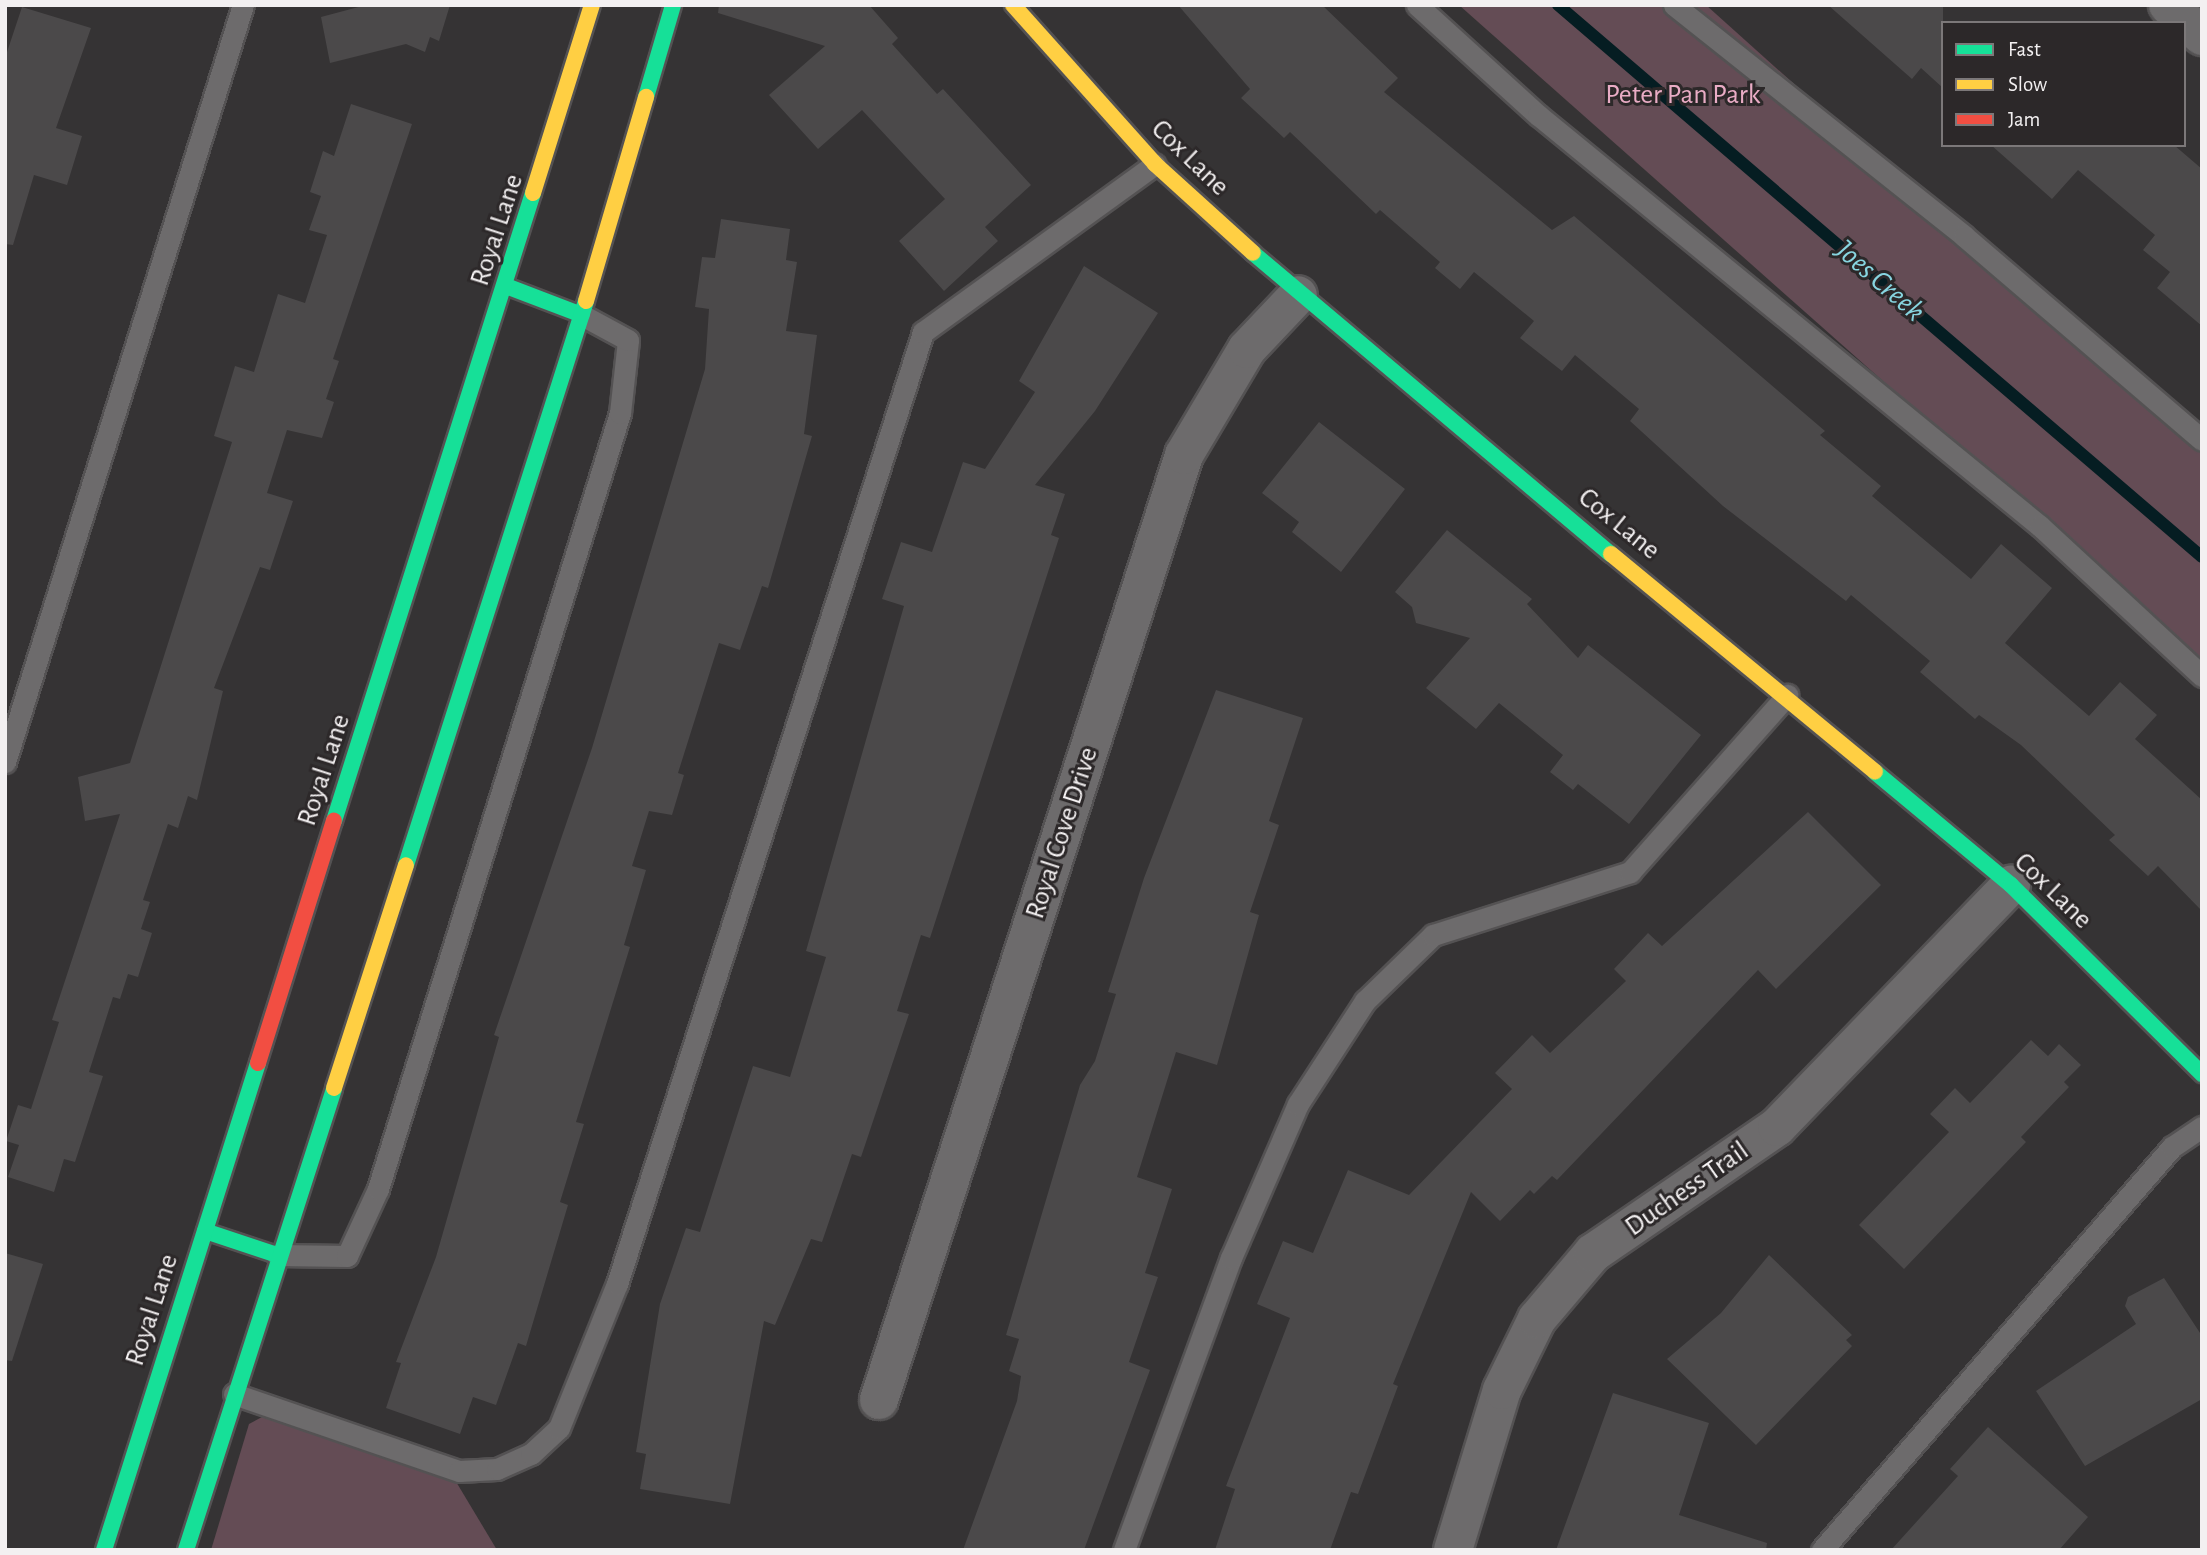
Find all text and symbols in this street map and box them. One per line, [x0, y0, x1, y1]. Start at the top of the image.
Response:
legend [1941, 21, 2186, 147]
text: Fast [2008, 39, 2041, 60]
text: Slow [2008, 74, 2047, 95]
park label: Peter Pan Park [1605, 78, 1761, 112]
text: Jam [2008, 109, 2040, 130]
street label: Cox Lane [1144, 113, 1236, 203]
street label: Royal Lane [463, 170, 531, 290]
water label: Joes Creek [1828, 232, 1932, 330]
street label: Cox Lane [1571, 481, 1667, 567]
street label: Royal Lane [290, 710, 358, 830]
street label: Royal Cove Drive [1018, 743, 1106, 923]
street label: Cox Lane [2007, 846, 2099, 936]
street label: Duchess Trail [1619, 1134, 1755, 1244]
street label: Royal Lane [118, 1250, 186, 1370]

